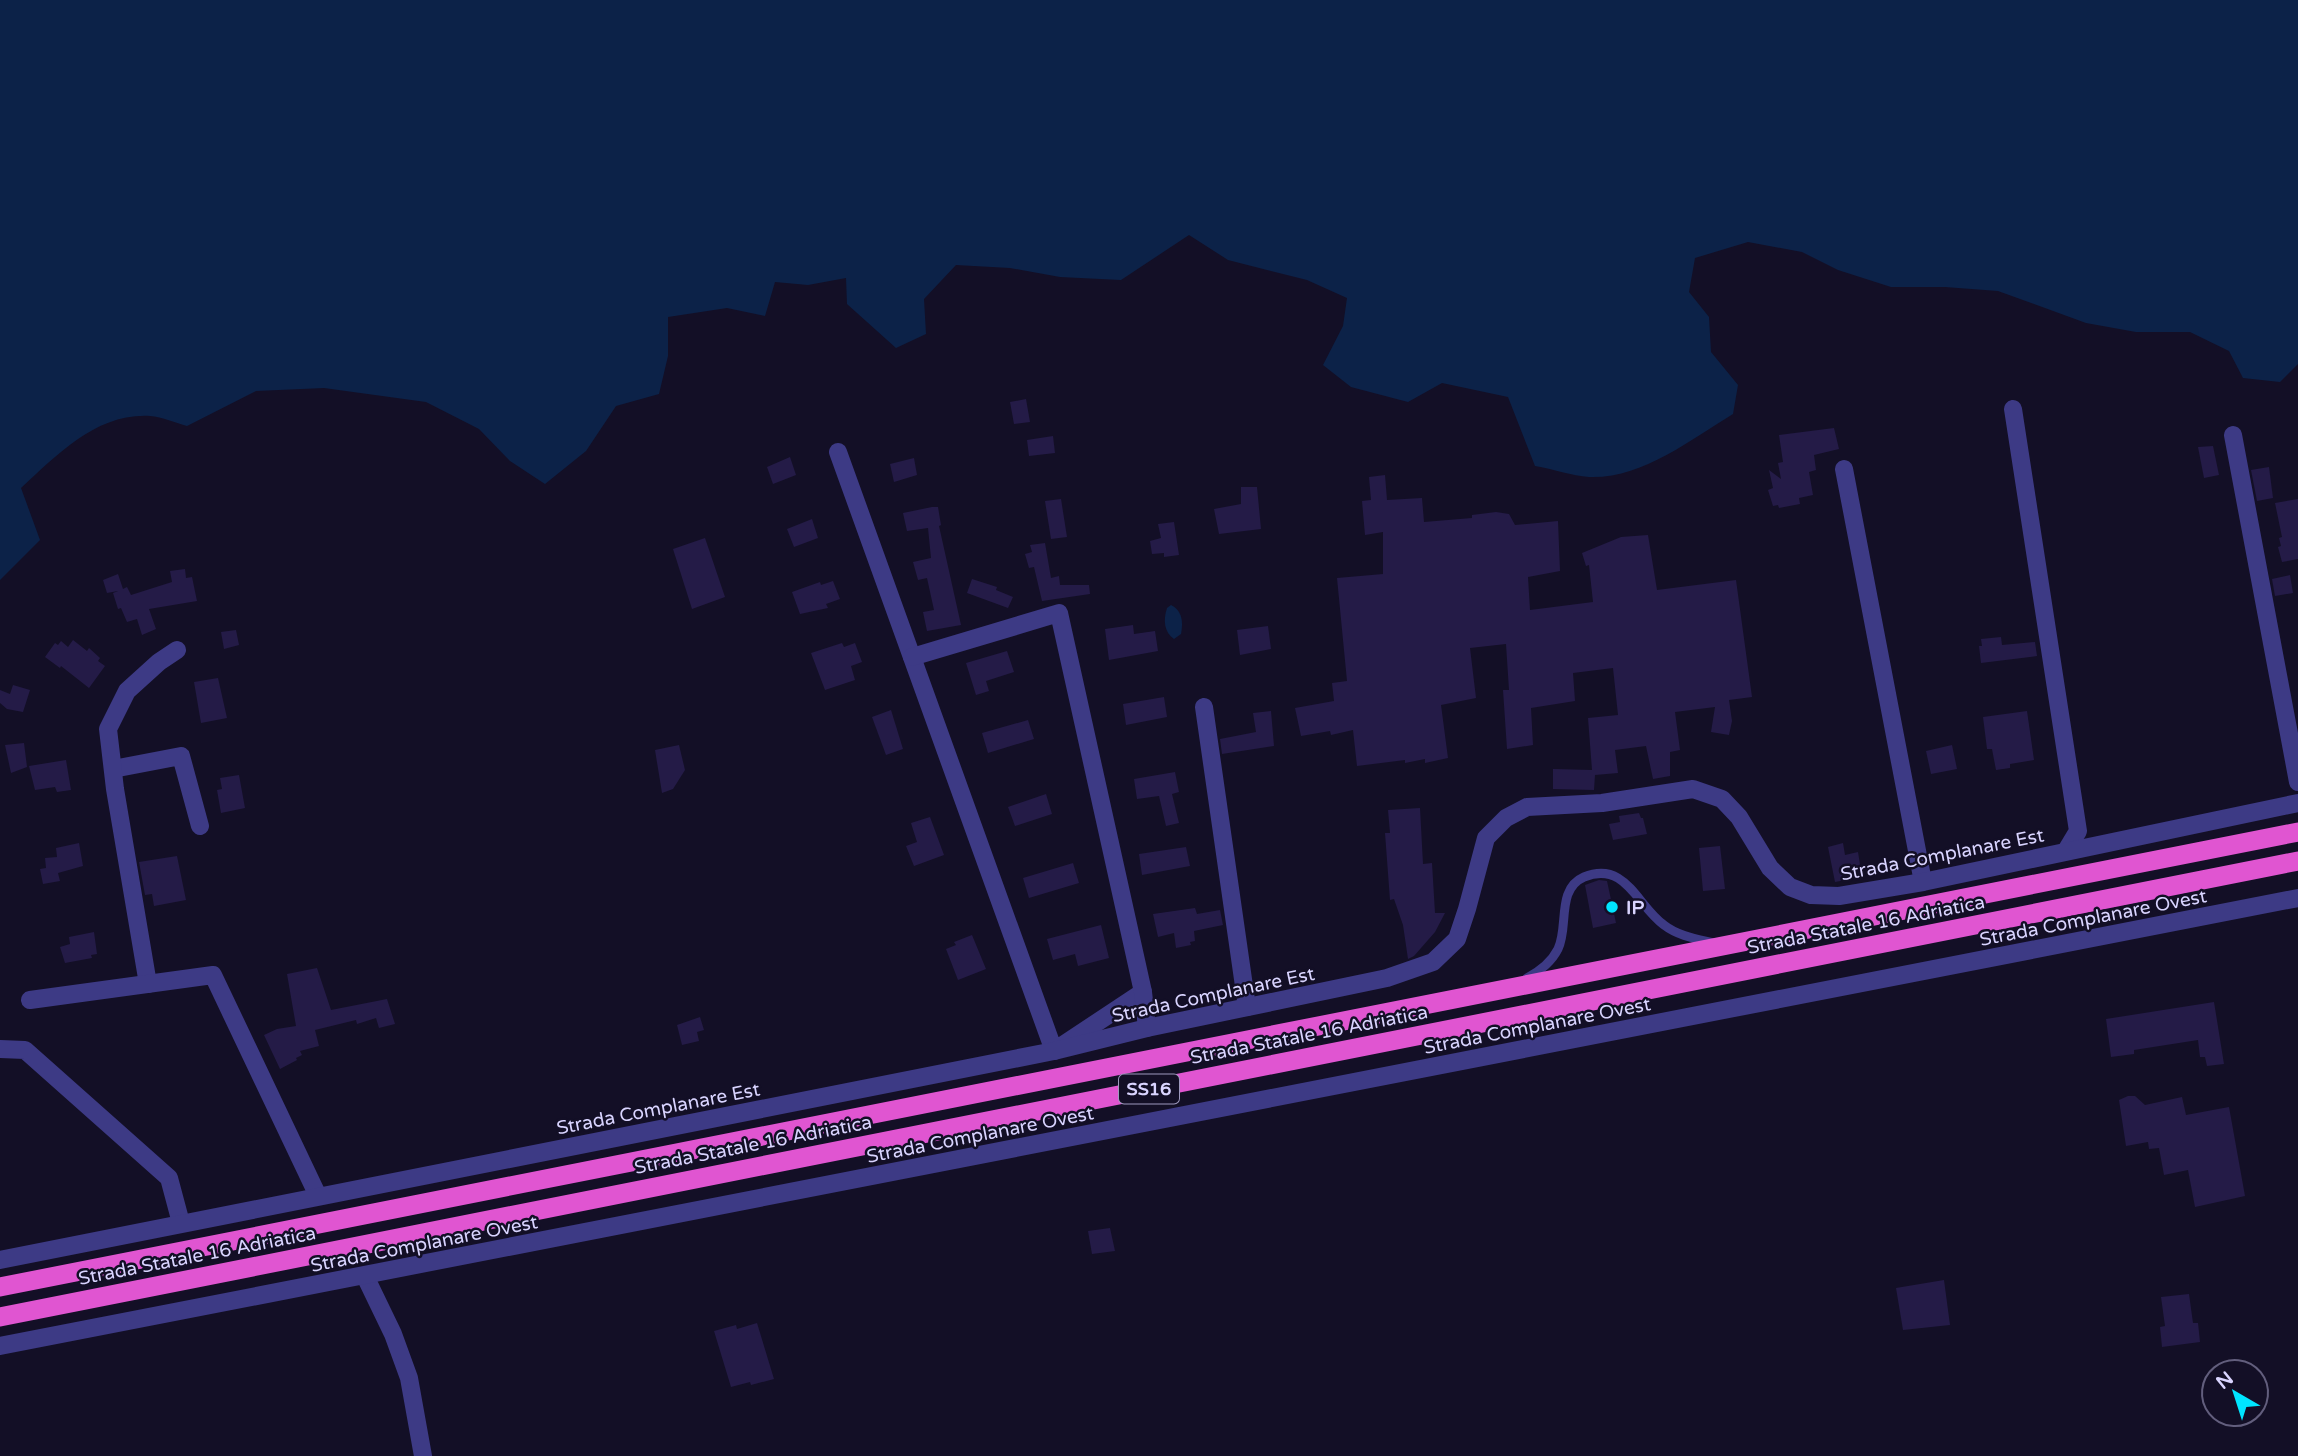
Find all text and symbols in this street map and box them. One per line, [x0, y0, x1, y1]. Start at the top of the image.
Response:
street label: Strada Complanare Est [1839, 824, 2046, 885]
street label: Strada Complanare Ovest [1978, 885, 2209, 951]
street label: Strada Statale 16 Adriatica [1746, 891, 1987, 959]
place label: IP [1626, 897, 1644, 919]
marker: IP [1604, 899, 1620, 915]
street label: Strada Complanare Est [1110, 963, 1317, 1027]
street label: Strada Complanare Ovest [1422, 993, 1653, 1059]
street label: Strada Statale 16 Adriatica [1189, 1001, 1430, 1069]
road number: SS16 [1119, 1074, 1179, 1104]
street label: Strada Complanare Est [555, 1078, 762, 1139]
street label: Strada Complanare Ovest [865, 1102, 1096, 1168]
street label: Strada Statale 16 Adriatica [633, 1111, 874, 1179]
street label: Strada Complanare Ovest [309, 1211, 540, 1277]
street label: Strada Statale 16 Adriatica [77, 1222, 318, 1290]
north arrow [2200, 1358, 2270, 1428]
text: N [2212, 1367, 2238, 1394]

